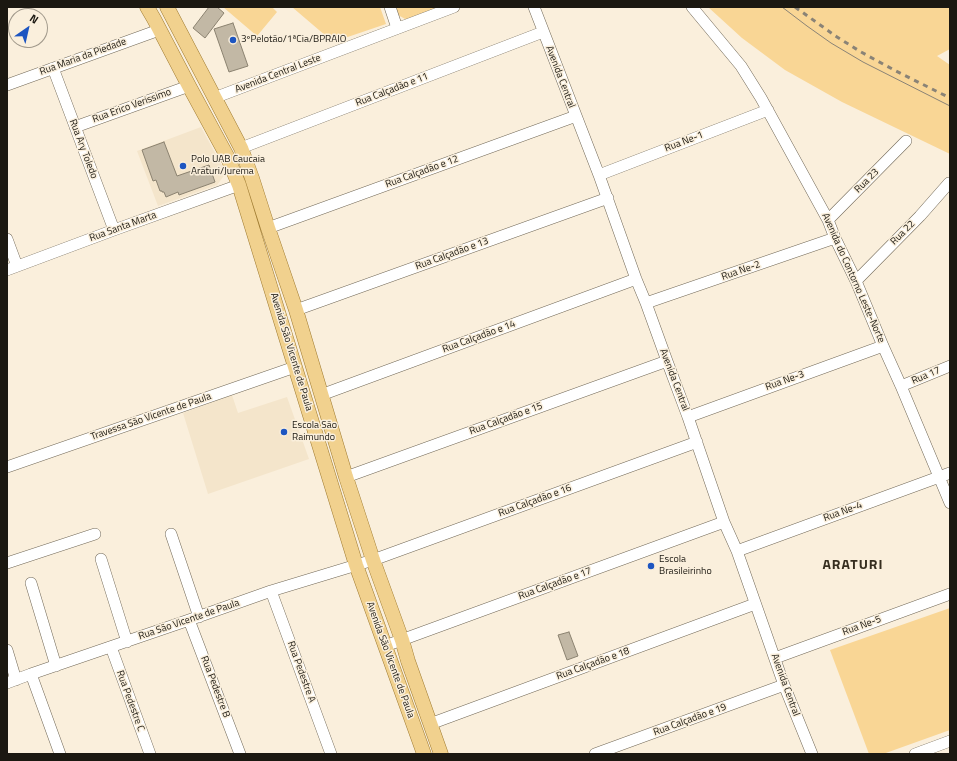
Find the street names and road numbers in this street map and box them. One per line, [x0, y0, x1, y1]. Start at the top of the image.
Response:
street label: Rua Maria da Piedade [38, 36, 128, 78]
street label: Avenida Central [543, 44, 577, 110]
street label: Avenida Central Leste [233, 52, 323, 96]
street label: Rua Calçadão e 11 [354, 71, 430, 109]
street label: Rua Erico Verissimo [91, 86, 173, 126]
street label: Rua Ary Toledo [66, 118, 100, 180]
street label: Rua Ne-1 [663, 129, 705, 155]
street label: Rua Calçadão e 12 [384, 153, 460, 191]
street label: Rua 23 [852, 166, 882, 196]
street label: Rua Santa Marta [88, 209, 158, 245]
street label: Avenida do Contorno Leste-Norte [819, 211, 887, 345]
street label: Rua 22 [888, 218, 918, 248]
street label: Rua Calçadão e 13 [414, 235, 490, 273]
street label: Rua Ne-2 [720, 259, 762, 283]
street label: Avenida São Vicente de Paula [267, 291, 315, 413]
street label: Rua Calçadão e 14 [441, 318, 517, 356]
street label: Avenida Central [657, 347, 691, 413]
street label: Rua 17 [910, 365, 942, 387]
street label: Rua Ne-3 [764, 368, 806, 394]
street label: Travessa São Vicente de Paula [89, 391, 213, 443]
street label: Rua Calçadão e 15 [468, 400, 544, 438]
street label: Rua Calçadão e 16 [497, 482, 573, 520]
street label: Rua Ne-4 [822, 499, 864, 525]
street label: Rua Calçadão e 17 [517, 565, 593, 603]
street label: Rua São Vicente de Paula [137, 597, 241, 643]
street label: Avenida São Vicente de Paula [363, 600, 417, 720]
street label: Rua Ne-5 [841, 613, 883, 639]
street label: Rua Pedestre A [284, 640, 318, 704]
street label: Rua Calçadão e 18 [555, 645, 631, 683]
street label: Avenida Central [768, 652, 802, 718]
street label: Rua Pedestre B [198, 655, 232, 719]
street label: Rua Pedestre C [113, 669, 147, 733]
street label: Rua Calçadão e 19 [652, 701, 728, 739]

